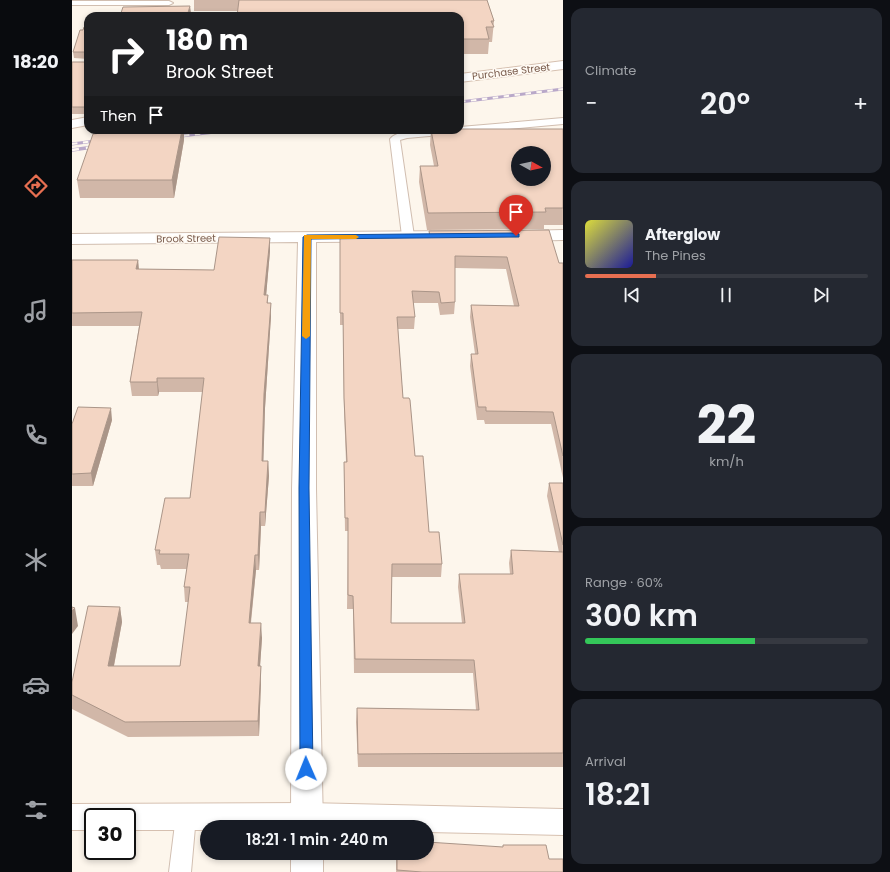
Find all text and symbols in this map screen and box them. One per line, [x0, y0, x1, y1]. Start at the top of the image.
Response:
text: 180 m [166, 21, 249, 60]
icon: right [100, 28, 152, 80]
text: 18:20 [13, 49, 59, 74]
text: Brook Street [166, 59, 274, 84]
street label: Purchase Street [471, 59, 551, 84]
text: Climate [585, 61, 636, 80]
text: 20° [700, 82, 750, 125]
text: − [585, 88, 597, 119]
text: + [853, 88, 868, 119]
icon: arrive [145, 104, 167, 126]
text: Then [100, 105, 137, 126]
north arrow [511, 146, 551, 186]
map controls [511, 146, 551, 186]
icon: directions [22, 172, 50, 200]
pin [499, 195, 533, 236]
icon: arrive [505, 201, 527, 223]
text: Afterglow [645, 224, 720, 245]
street label: Brook Street [156, 230, 216, 247]
text: The Pines [645, 246, 706, 265]
icon: previous [621, 284, 643, 306]
icon: pause [715, 284, 737, 306]
icon: next [810, 284, 832, 306]
icon: music [22, 297, 50, 325]
text: 22 [697, 389, 756, 462]
icon: phone [22, 421, 50, 449]
text: km/h [709, 452, 744, 471]
icon: climate [22, 546, 50, 574]
text: Range · 60% [585, 573, 663, 592]
text: 300 km [585, 594, 698, 637]
icon: car [22, 671, 50, 699]
position arrow [285, 748, 327, 790]
text: Arrival [585, 752, 626, 771]
text: 18:21 [585, 773, 651, 816]
icon: filters [22, 796, 50, 824]
speed limit sign: 30 [84, 808, 136, 860]
text: 18:21 · 1 min · 240 m [246, 829, 388, 850]

